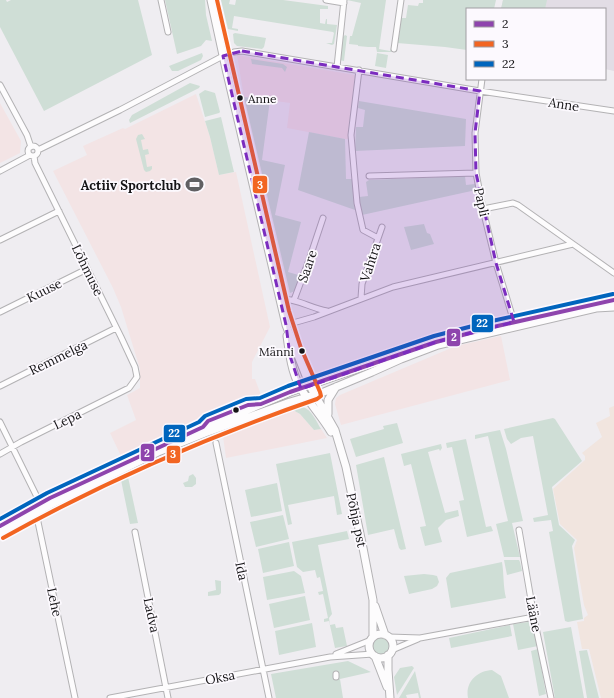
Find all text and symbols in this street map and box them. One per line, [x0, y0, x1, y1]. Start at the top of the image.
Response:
legend [466, 8, 606, 80]
text: 2 [502, 16, 508, 31]
text: 3 [502, 36, 509, 51]
text: 22 [502, 56, 515, 71]
place label: Anne [247, 91, 277, 106]
marker: Anne [235, 93, 245, 103]
street label: Anne [546, 94, 581, 115]
sports icon: Actiiv Sportclub [184, 175, 204, 195]
line badge: 3 [252, 175, 268, 194]
place label: Actiiv Sportclub [81, 177, 182, 194]
text: 3 [257, 178, 263, 192]
street label: Papli [470, 186, 493, 219]
street label: Vahtra [356, 240, 385, 285]
street label: Lõhmuse [68, 242, 107, 299]
street label: Saare [294, 248, 321, 285]
street label: Kuuse [24, 275, 65, 306]
line badge: 22 [471, 314, 494, 333]
text: 22 [476, 316, 488, 330]
line badge: 2 [446, 328, 461, 347]
text: 2 [451, 330, 457, 344]
street label: Remmelga [26, 336, 90, 379]
place label: Männi [259, 344, 294, 359]
marker: Männi [297, 346, 307, 356]
street label: Lepa [50, 405, 84, 433]
unlabelled marker [231, 405, 241, 415]
line badge: 22 [163, 424, 186, 443]
text: 22 [168, 426, 180, 440]
line badge: 2 [140, 443, 155, 462]
line badge: 3 [166, 445, 181, 464]
text: 2 [144, 446, 150, 460]
text: 3 [170, 447, 176, 461]
street label: Põhja pst [342, 491, 371, 549]
street label: Ida [231, 560, 252, 582]
street label: Lehe [43, 586, 66, 618]
street label: Lääne [522, 595, 545, 633]
street label: Ladva [140, 596, 164, 634]
street label: Oksa [204, 666, 237, 689]

